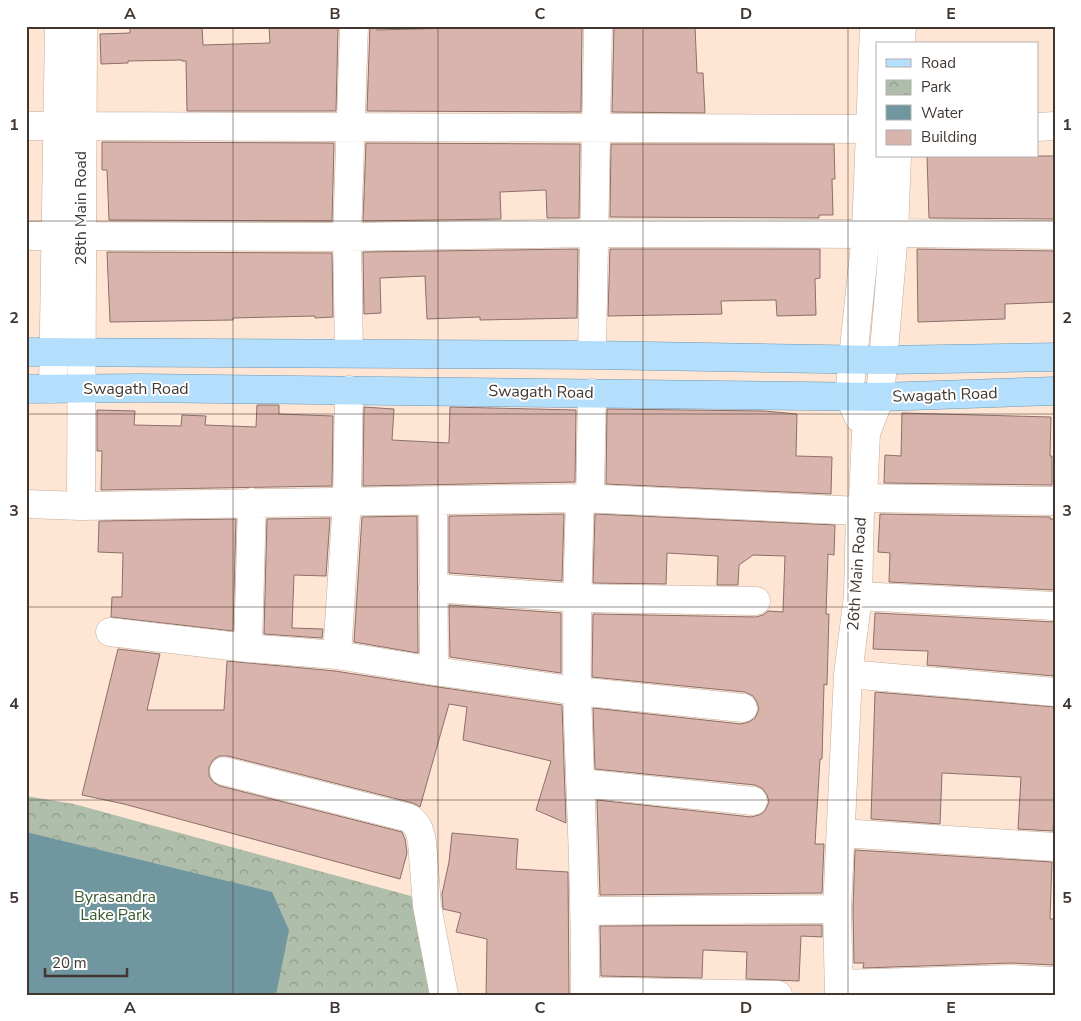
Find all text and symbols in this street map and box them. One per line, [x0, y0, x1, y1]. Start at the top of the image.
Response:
text: A [124, 3, 136, 25]
text: B [329, 3, 341, 25]
text: C [535, 3, 546, 25]
text: D [740, 3, 752, 25]
text: E [946, 3, 956, 25]
legend [876, 42, 1038, 158]
text: Road [921, 53, 956, 73]
text: Park [921, 77, 951, 97]
text: Water [921, 103, 964, 123]
text: 1 [9, 114, 19, 136]
text: 1 [1062, 114, 1072, 136]
text: Building [921, 127, 977, 147]
street label: 28th Main Road [70, 151, 92, 265]
text: 2 [9, 307, 19, 329]
text: 2 [1062, 307, 1072, 329]
street label: Swagath Road [83, 378, 189, 400]
street label: Swagath Road [488, 380, 594, 404]
street label: Swagath Road [892, 382, 998, 408]
text: 3 [9, 500, 19, 522]
text: 3 [1062, 500, 1072, 522]
street label: 26th Main Road [842, 516, 872, 632]
text: 4 [9, 693, 19, 715]
text: 4 [1062, 693, 1072, 715]
park label: Byrasandra Lake Park [74, 886, 156, 926]
text: 5 [9, 887, 19, 909]
text: 5 [1062, 887, 1072, 909]
scale bar [45, 946, 128, 978]
text: 20 m [52, 953, 87, 973]
text: A [124, 997, 136, 1019]
text: B [329, 997, 341, 1019]
text: C [535, 997, 546, 1019]
text: D [740, 997, 752, 1019]
text: E [946, 997, 956, 1019]

